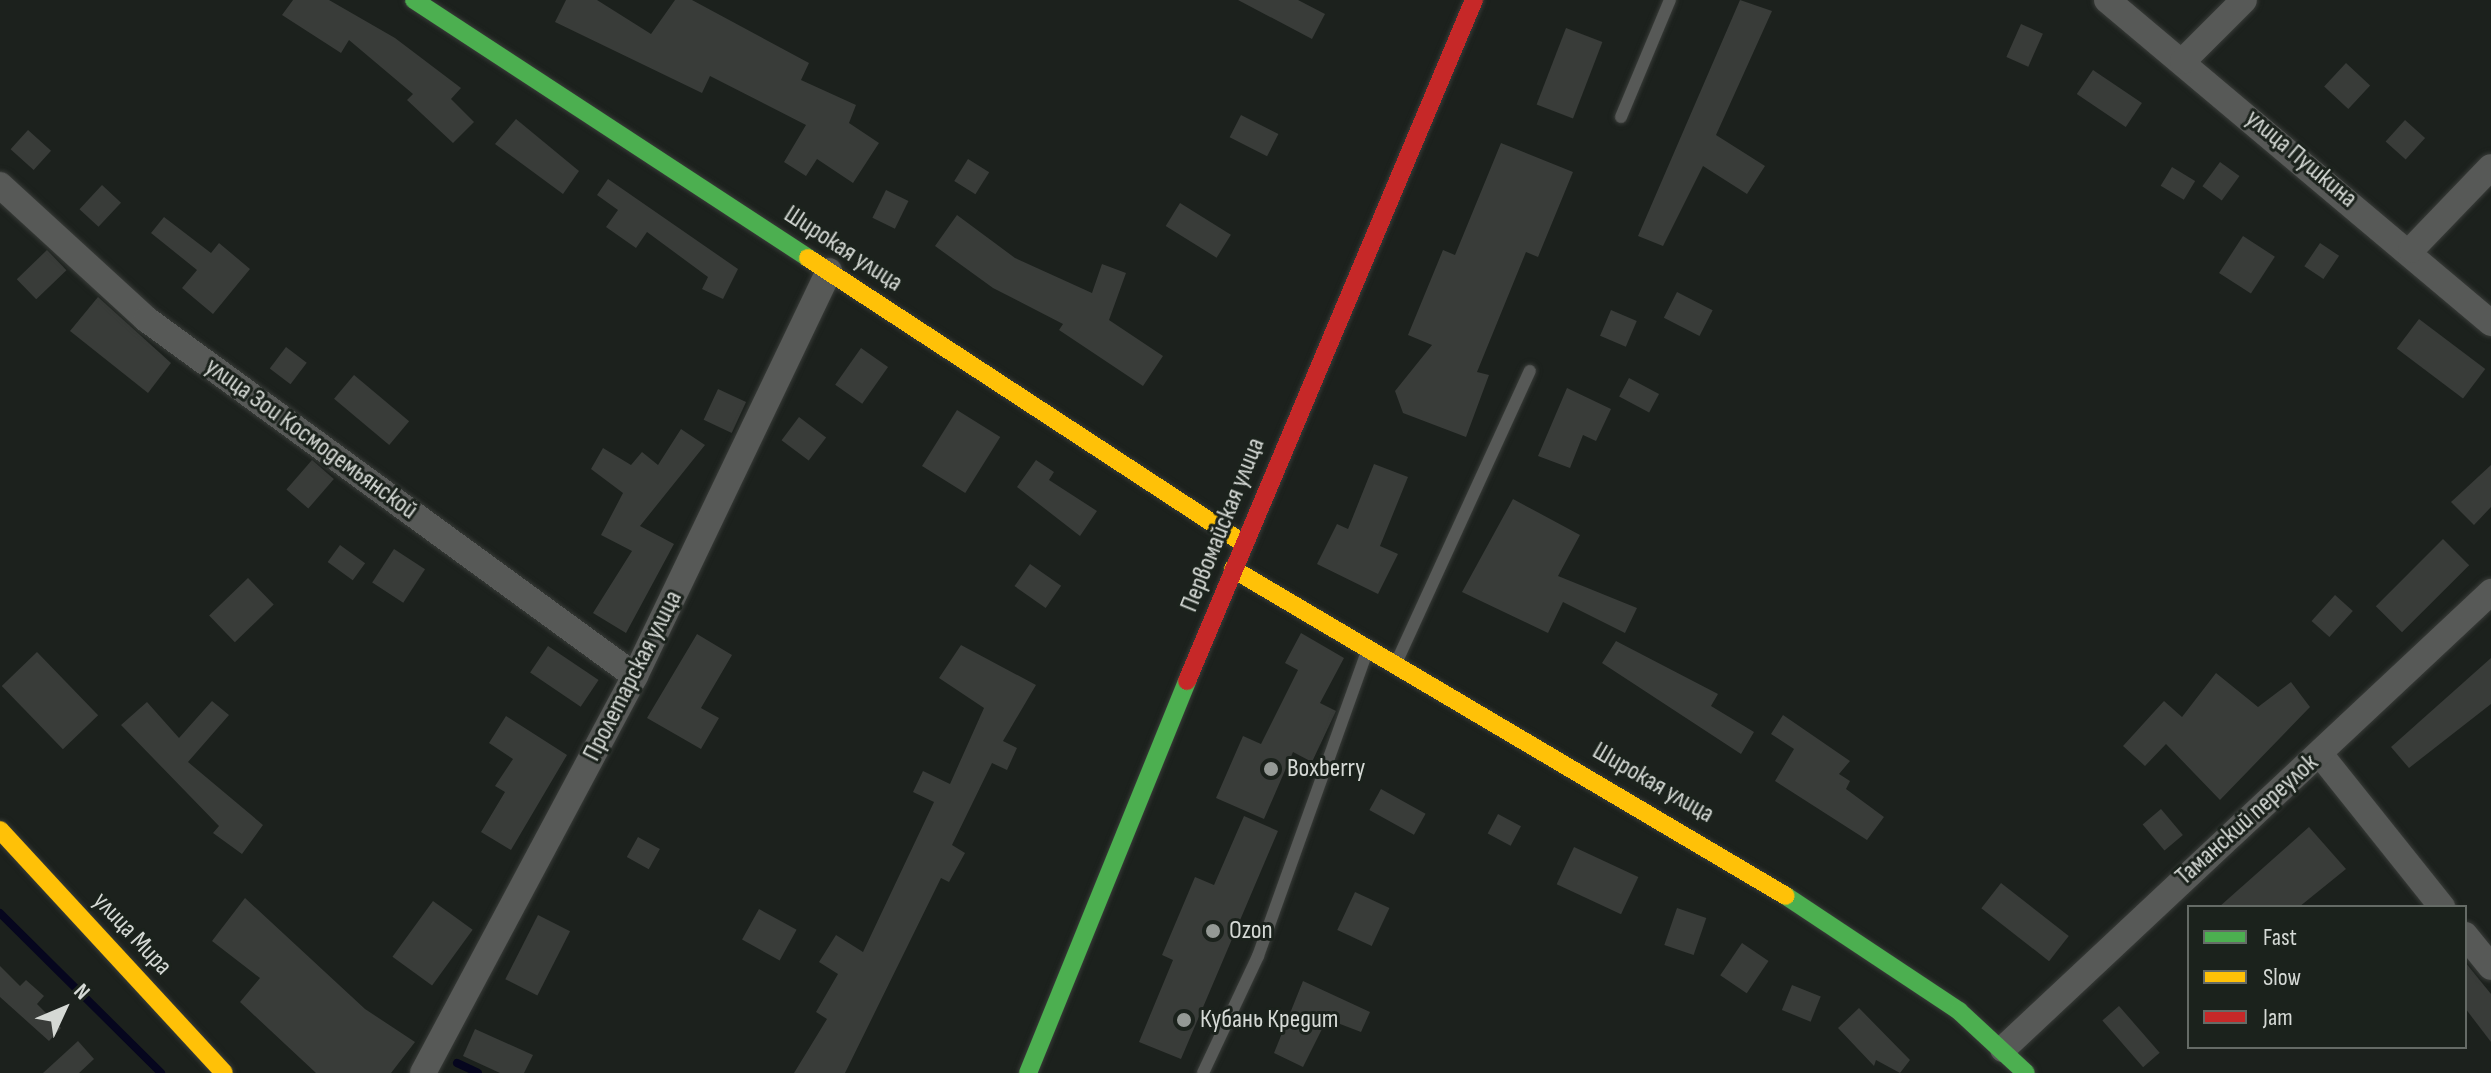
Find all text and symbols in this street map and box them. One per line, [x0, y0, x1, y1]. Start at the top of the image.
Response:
street label: улица Пушкина [2239, 103, 2363, 215]
street label: Широкая улица [778, 199, 908, 299]
street label: улица Зои Космодемьянской [199, 351, 423, 527]
street label: Первомайская улица [1174, 434, 1272, 616]
street label: Пролетарская улица [577, 586, 689, 766]
street label: Широкая улица [1587, 736, 1719, 830]
street label: Таманский переулок [2169, 748, 2325, 892]
place label: Boxberry [1287, 753, 1365, 785]
marker: Boxberry [1262, 760, 1280, 778]
street label: улица Мира [86, 886, 178, 982]
legend [2187, 905, 2467, 1049]
place label: Ozon [1229, 915, 1273, 947]
marker: Ozon [1204, 922, 1222, 940]
text: Fast [2263, 923, 2297, 952]
text: Slow [2263, 963, 2301, 992]
north arrow [24, 969, 104, 1049]
text: N [68, 978, 95, 1006]
text: Jam [2263, 1003, 2293, 1032]
place label: Кубань Кредит [1200, 1004, 1339, 1036]
marker: Кубань Кредит [1175, 1011, 1193, 1029]

